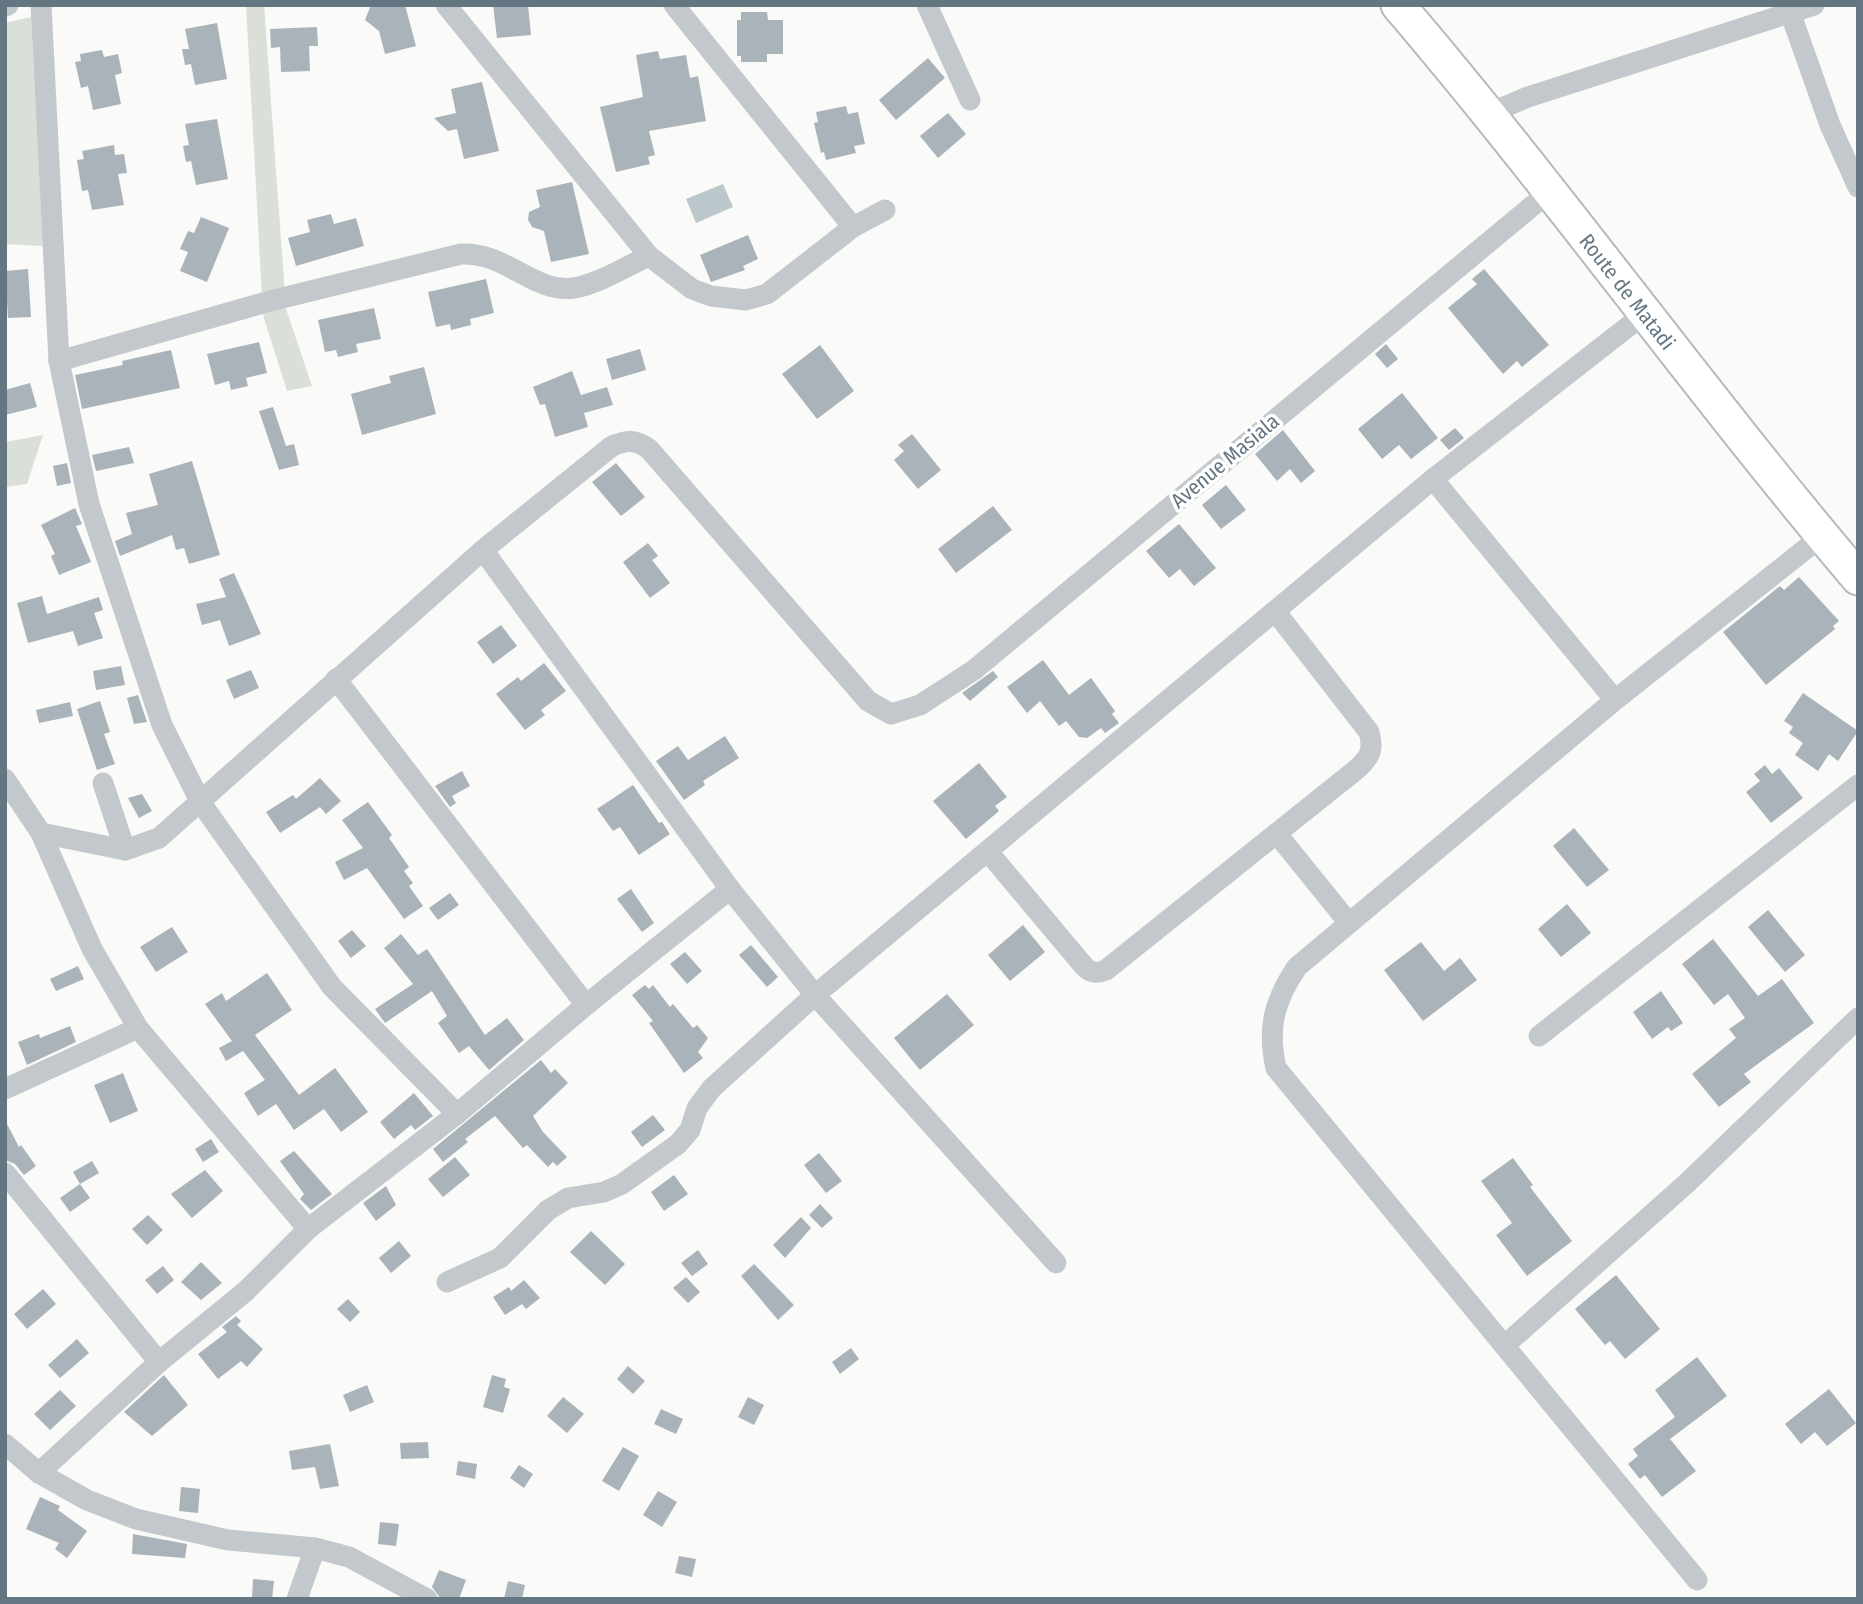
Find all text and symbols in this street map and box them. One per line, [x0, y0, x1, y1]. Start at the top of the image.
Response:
street label: Route de Matadi [1574, 229, 1680, 355]
street label: Avenue Masiala [1166, 408, 1284, 514]

